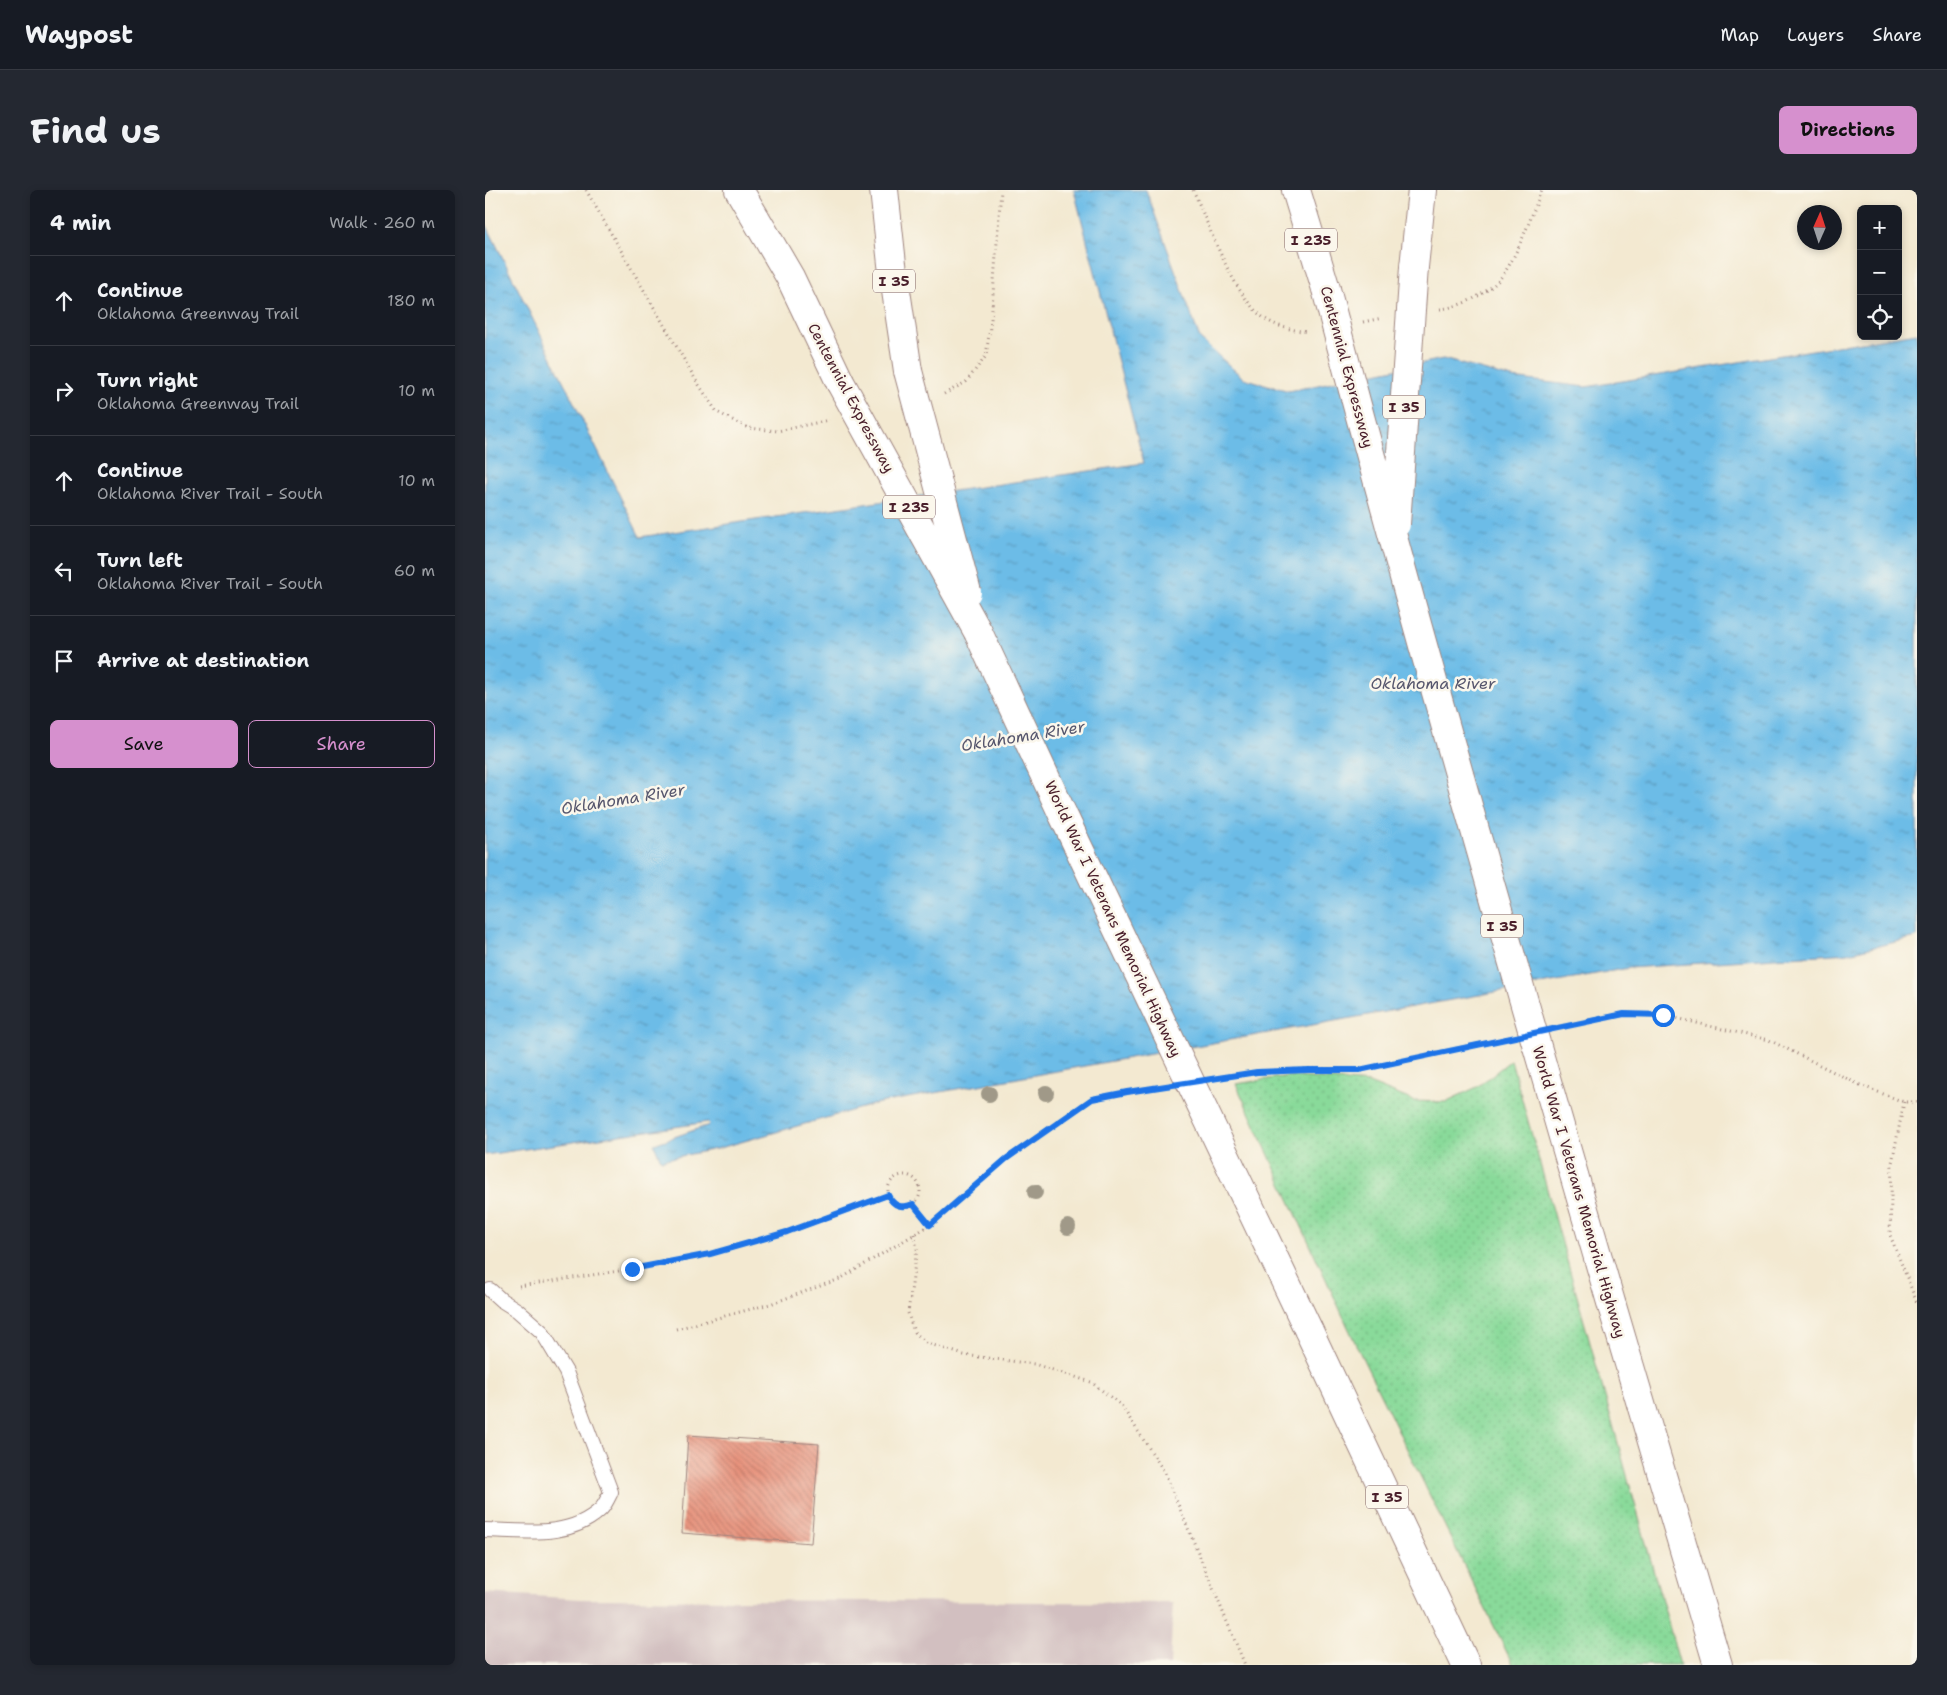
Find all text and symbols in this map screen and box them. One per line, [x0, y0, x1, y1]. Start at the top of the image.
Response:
text: Waypost [25, 19, 133, 51]
text: Map [1721, 23, 1759, 47]
text: Layers [1787, 23, 1844, 47]
text: Share [1872, 23, 1922, 47]
button: Directions [1779, 106, 1917, 154]
text: Find us [30, 107, 161, 154]
north arrow [1797, 205, 1842, 250]
map controls [1857, 205, 1902, 340]
button: + [1857, 205, 1902, 250]
text: 4 min [50, 209, 111, 237]
text: Walk · 260 m [329, 212, 435, 233]
road number: I 235 [1285, 228, 1337, 252]
button: − [1857, 250, 1902, 295]
road number: I 35 [873, 270, 915, 292]
text: Continue [97, 278, 183, 303]
street label: Centennial Expressway [1316, 284, 1378, 450]
icon: ahead [50, 287, 78, 315]
text: 180 m [387, 290, 435, 311]
button: locate [1857, 295, 1902, 340]
text: Oklahoma Greenway Trail [97, 303, 299, 324]
street label: Centennial Expressway [803, 320, 899, 476]
text: Turn right [97, 368, 198, 393]
icon: right [50, 377, 78, 405]
text: 10 m [398, 380, 435, 401]
text: Oklahoma Greenway Trail [97, 393, 299, 414]
road number: I 35 [1383, 396, 1425, 418]
text: Continue [97, 458, 183, 483]
icon: ahead [50, 467, 78, 495]
text: 10 m [398, 470, 435, 491]
text: Oklahoma River Trail - South [97, 483, 323, 504]
road number: I 235 [883, 496, 935, 518]
text: Turn left [97, 548, 183, 573]
icon: left [50, 557, 78, 585]
text: 60 m [394, 560, 435, 581]
text: Oklahoma River Trail - South [97, 573, 323, 594]
icon: arrive [50, 647, 78, 675]
text: Arrive at destination [97, 648, 309, 673]
water label: Oklahoma River [1370, 673, 1496, 694]
water label: Oklahoma River [960, 716, 1087, 756]
button: Save [50, 720, 238, 768]
button: Share [248, 720, 435, 768]
street label: World War I Veterans Memorial Highway [1040, 778, 1186, 1060]
water label: Oklahoma River [560, 779, 687, 819]
road number: I 35 [1481, 914, 1523, 938]
route start [1652, 1004, 1675, 1027]
street label: World War I Veterans Memorial Highway [1528, 1044, 1630, 1340]
route end [621, 1258, 644, 1281]
road number: I 35 [1366, 1485, 1408, 1508]

